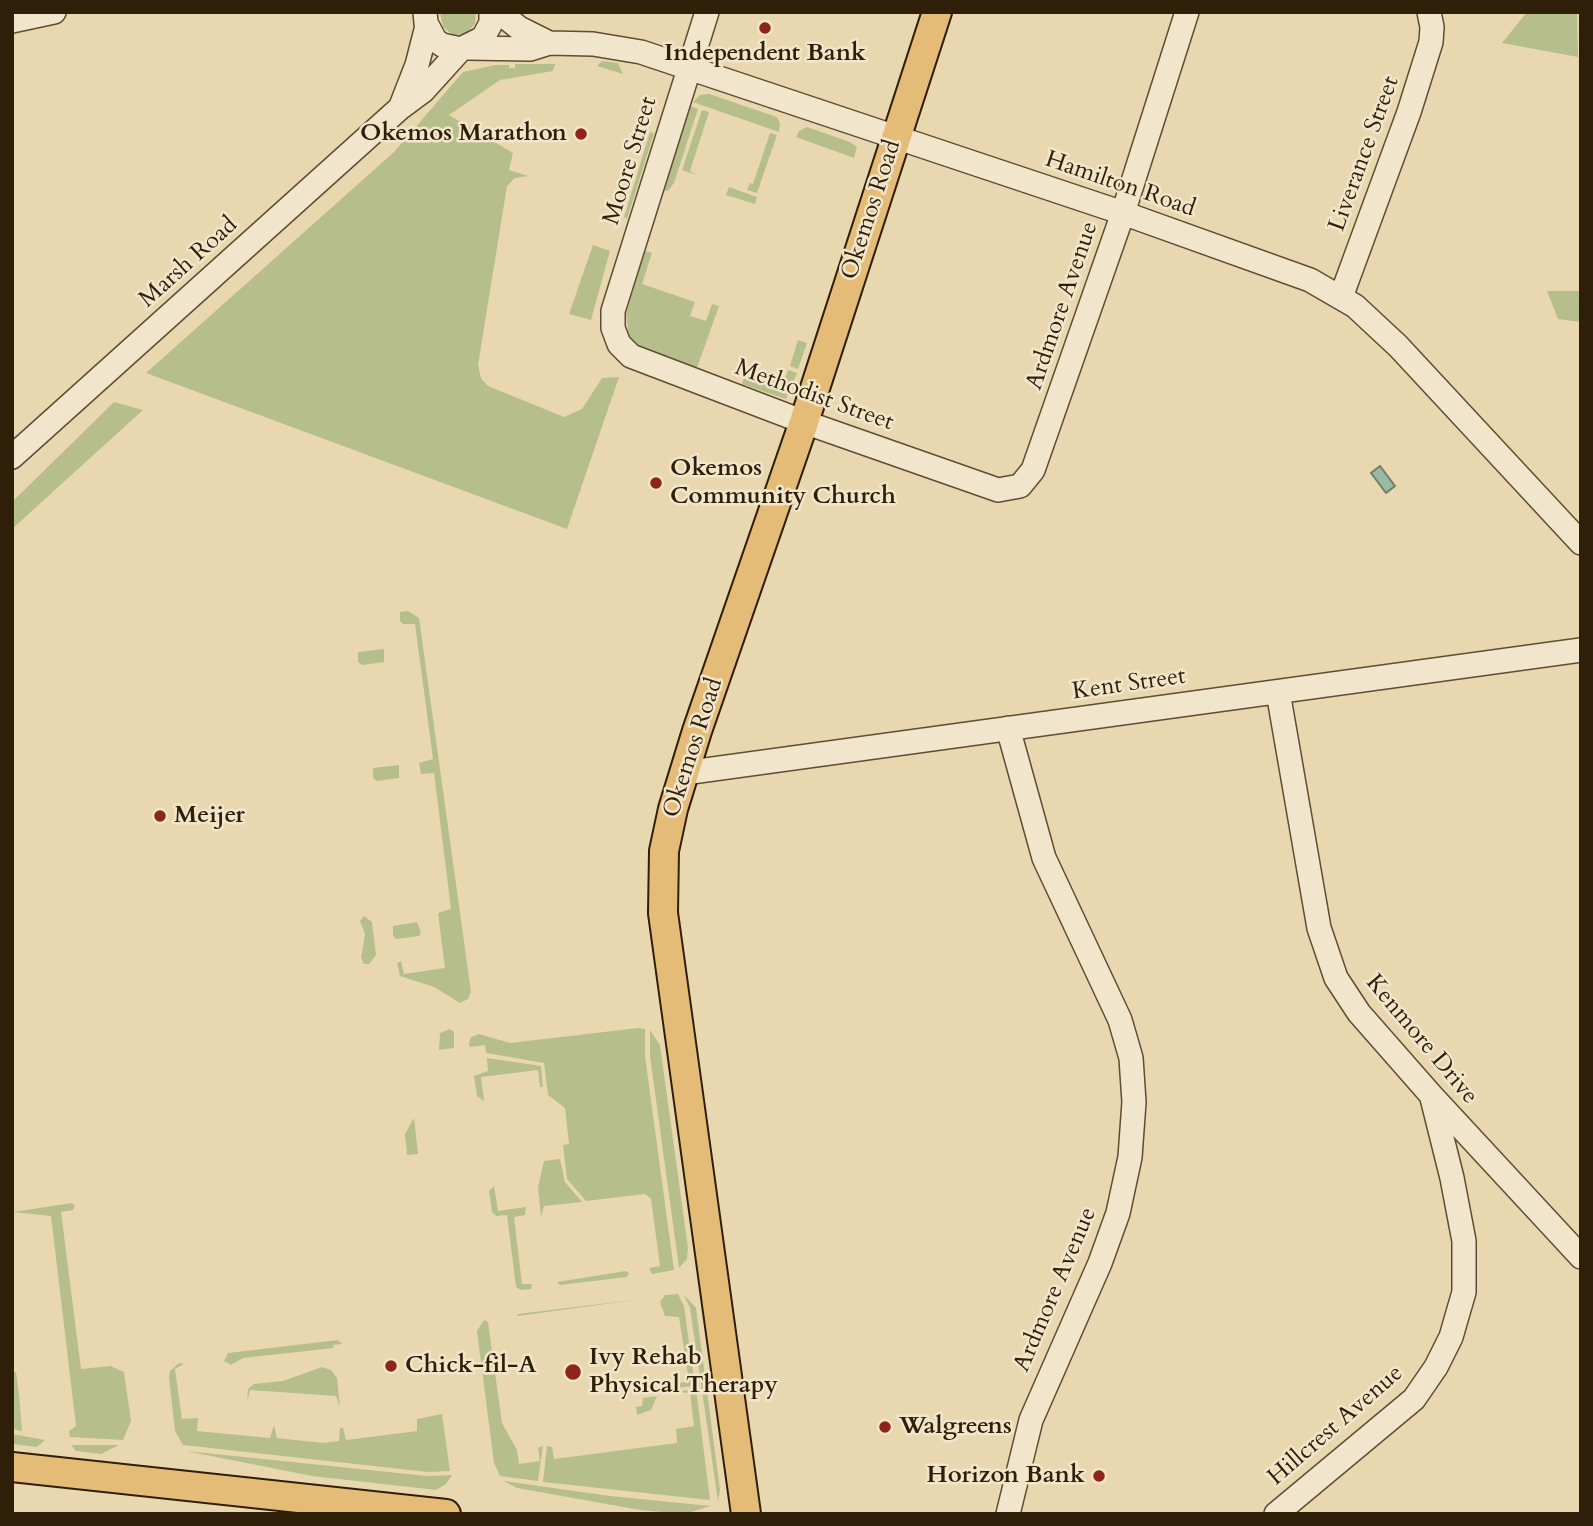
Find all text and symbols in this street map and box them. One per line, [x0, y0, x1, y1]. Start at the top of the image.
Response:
marker: Independent Bank [757, 20, 773, 36]
place label: Independent Bank [664, 40, 866, 68]
street label: Liverance Street [1324, 72, 1406, 236]
street label: Moore Street [598, 93, 664, 229]
place label: Okemos Marathon [360, 120, 567, 148]
marker: Okemos Marathon [573, 126, 589, 142]
street label: Okemos Road [836, 137, 908, 283]
street label: Hamilton Road [1041, 146, 1199, 224]
street label: Marsh Road [134, 211, 244, 315]
street label: Ardmore Avenue [1021, 218, 1105, 394]
street label: Methodist Street [731, 354, 897, 438]
place label: Okemos Community Church [670, 455, 896, 511]
marker: Okemos Community Church [648, 475, 664, 491]
street label: Kent Street [1070, 663, 1188, 707]
street label: Okemos Road [658, 675, 730, 821]
place label: Meijer [174, 802, 245, 830]
marker: Meijer [152, 808, 168, 824]
street label: Kenmore Drive [1359, 970, 1483, 1110]
street label: Ardmore Avenue [1008, 1203, 1104, 1377]
place label: Ivy Rehab Physical Therapy [589, 1344, 778, 1400]
place label: Chick-fil-A [405, 1352, 536, 1380]
marker: Chick-fil-A [383, 1358, 399, 1374]
street label: Hillcrest Avenue [1263, 1360, 1409, 1492]
marker: Ivy Rehab Physical Therapy [563, 1362, 583, 1382]
place label: Walgreens [899, 1413, 1012, 1441]
marker: Walgreens [877, 1419, 893, 1435]
place label: Horizon Bank [927, 1462, 1085, 1490]
marker: Horizon Bank [1091, 1468, 1107, 1484]

